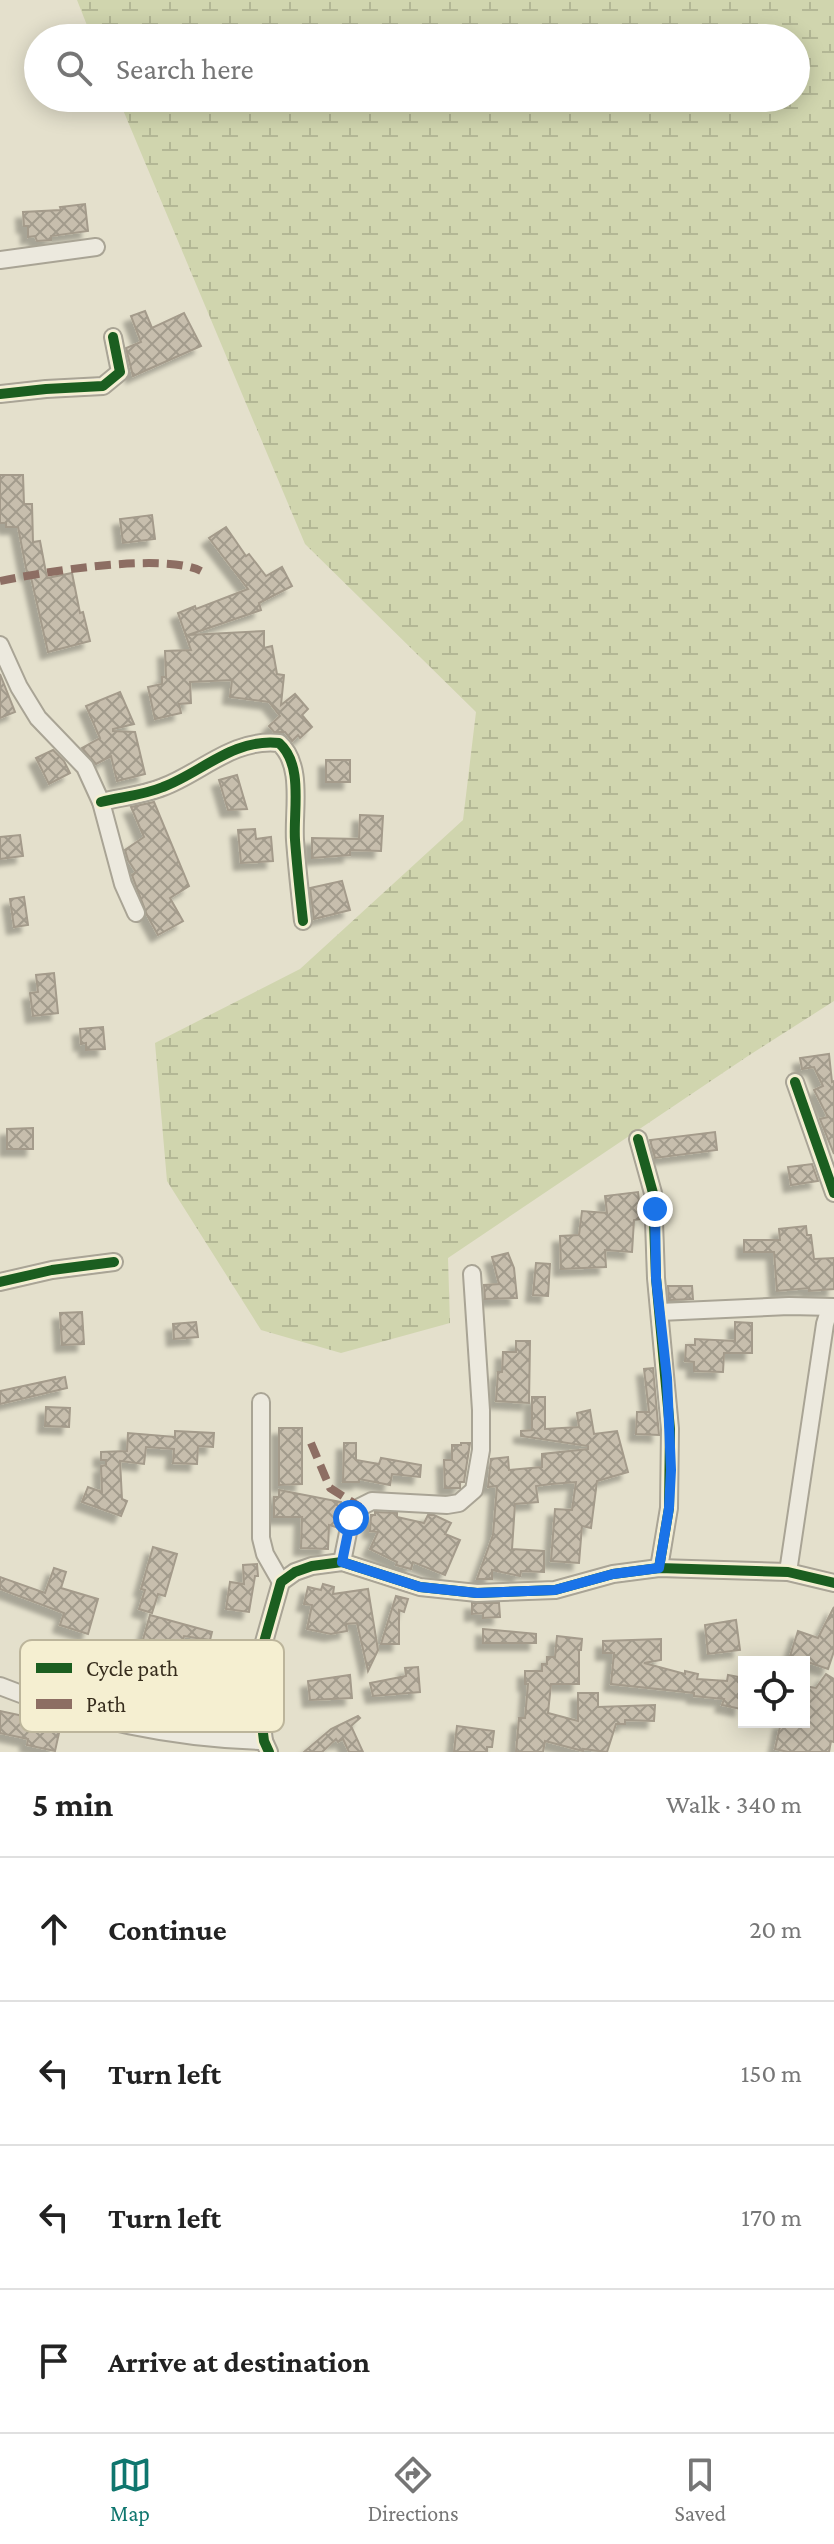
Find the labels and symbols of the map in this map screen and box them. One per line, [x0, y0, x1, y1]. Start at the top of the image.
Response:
route end [637, 1191, 673, 1227]
route start [333, 1500, 369, 1536]
legend [20, 1640, 284, 1732]
text: Cycle path [86, 1656, 178, 1681]
text: Path [86, 1692, 126, 1717]

